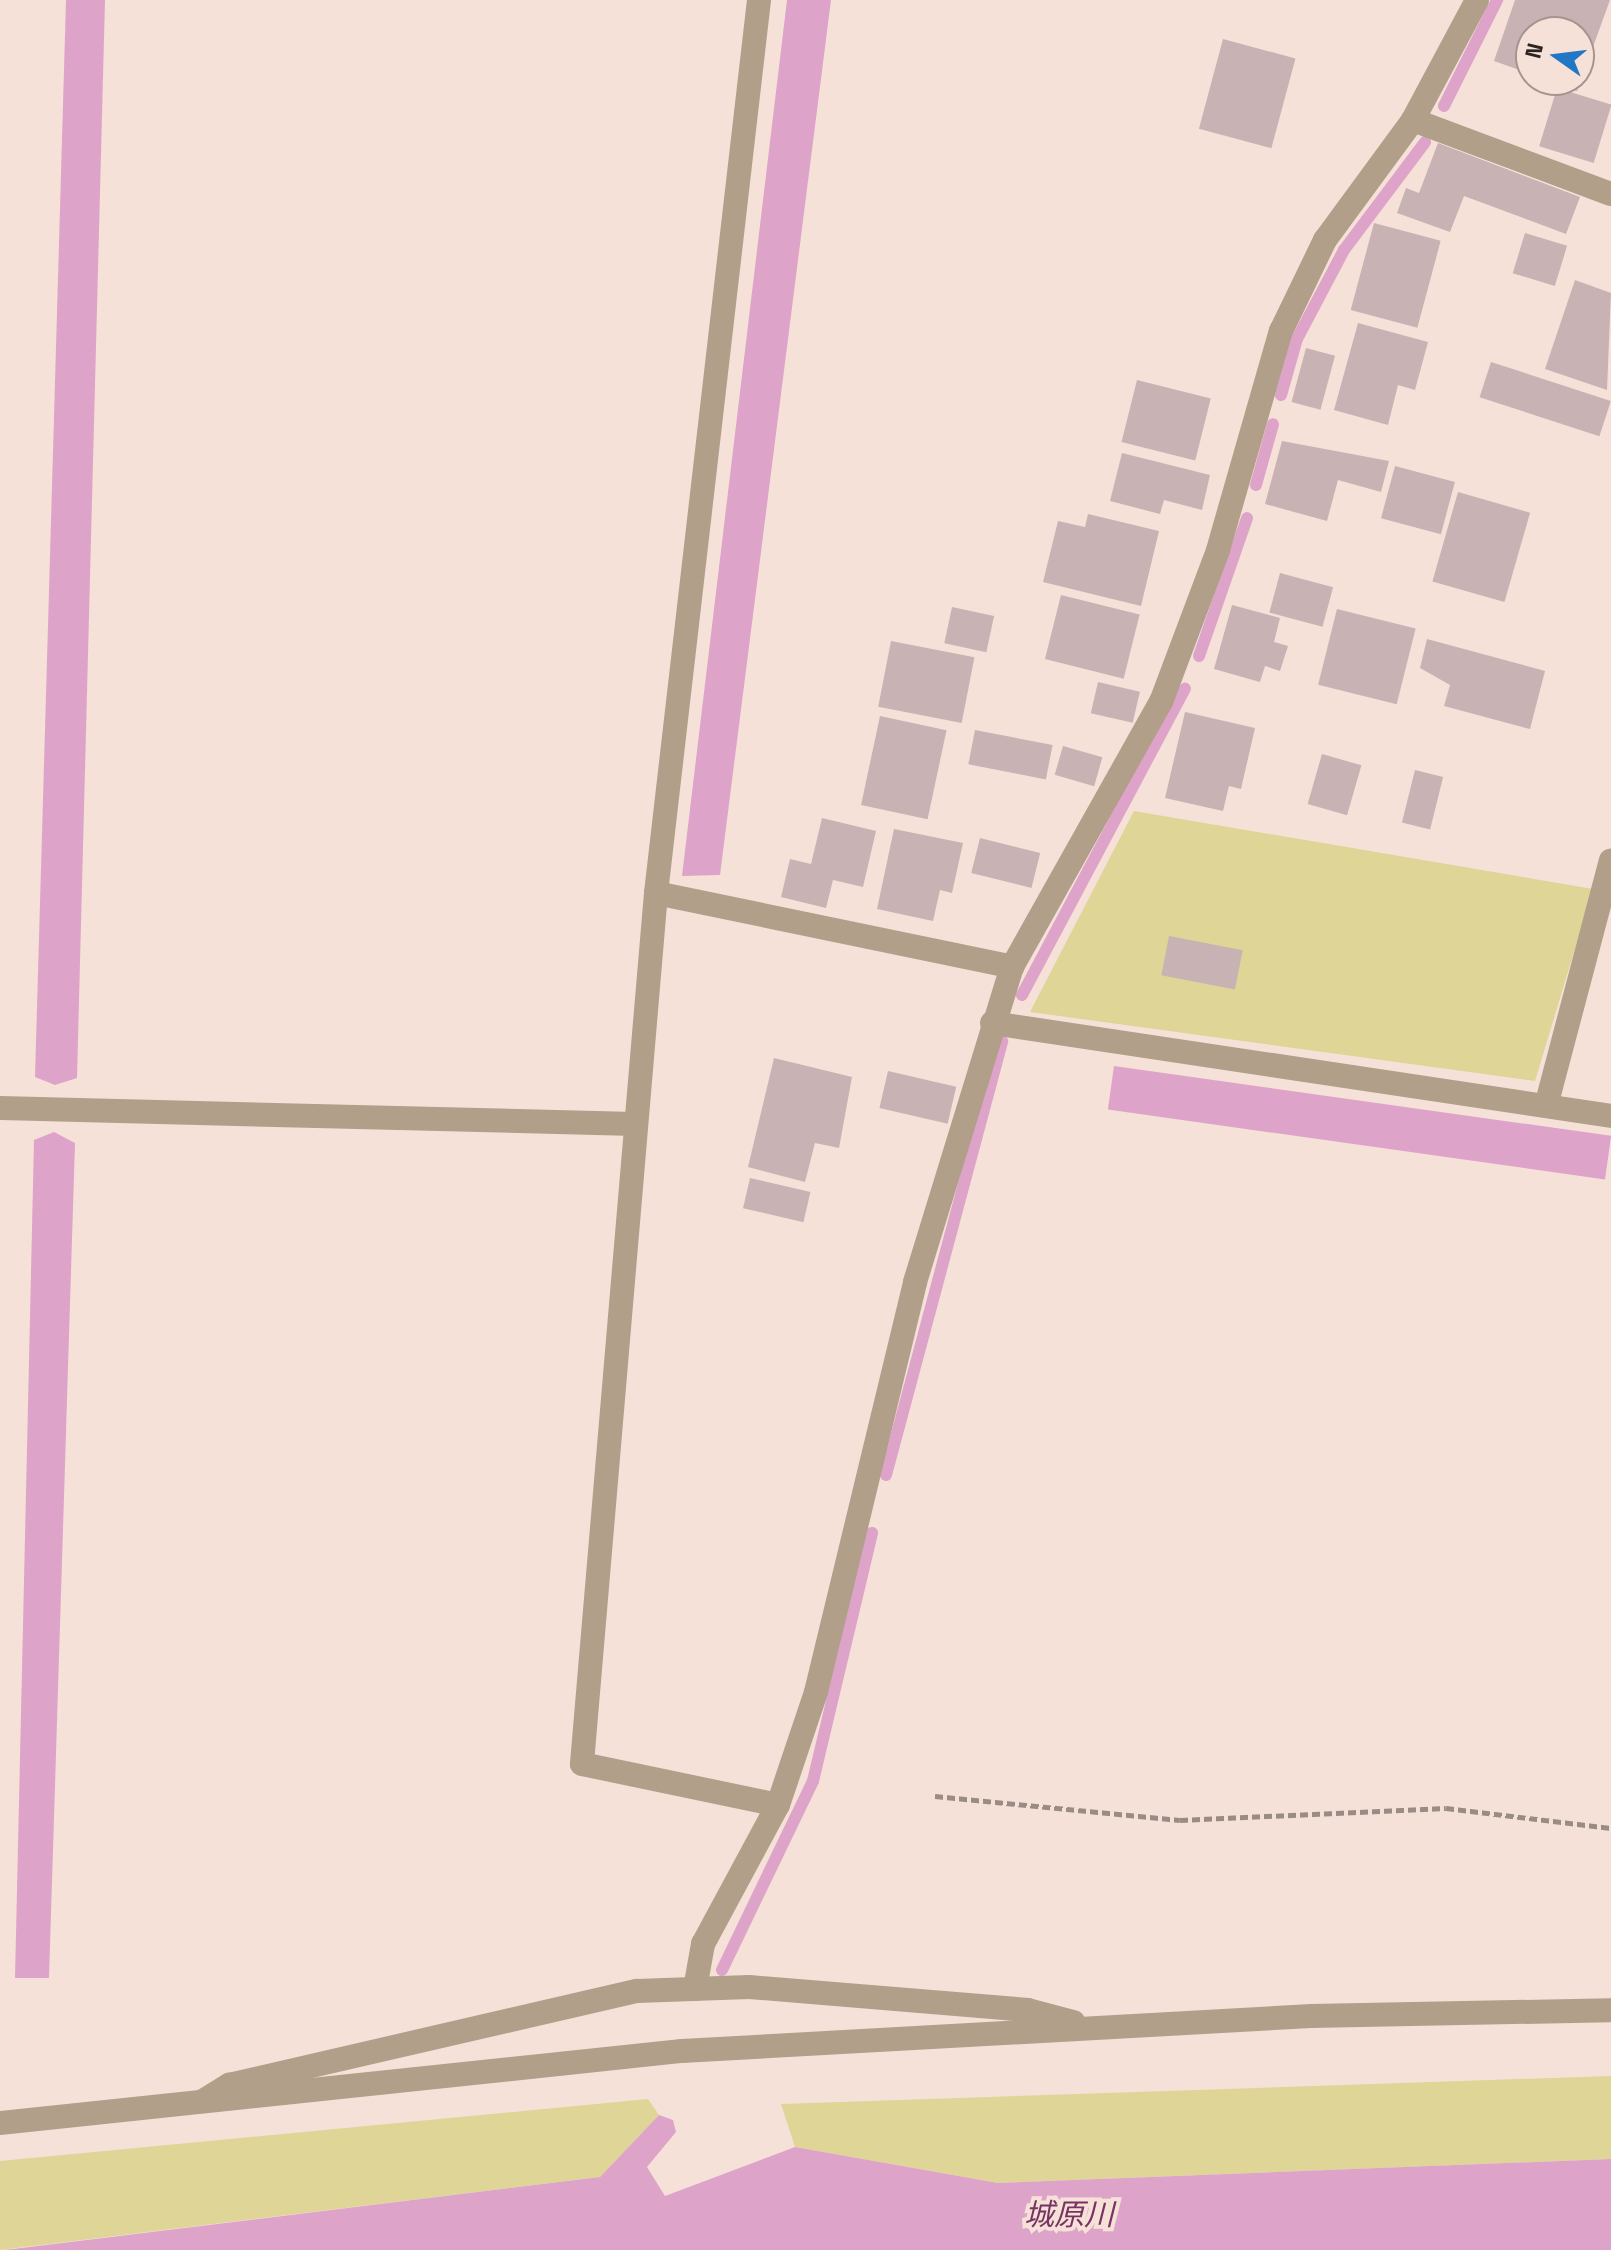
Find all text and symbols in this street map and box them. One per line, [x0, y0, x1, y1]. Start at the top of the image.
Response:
north arrow [1515, 16, 1595, 96]
text: N [1518, 40, 1549, 61]
water label: 城原川 [1024, 2197, 1114, 2233]

